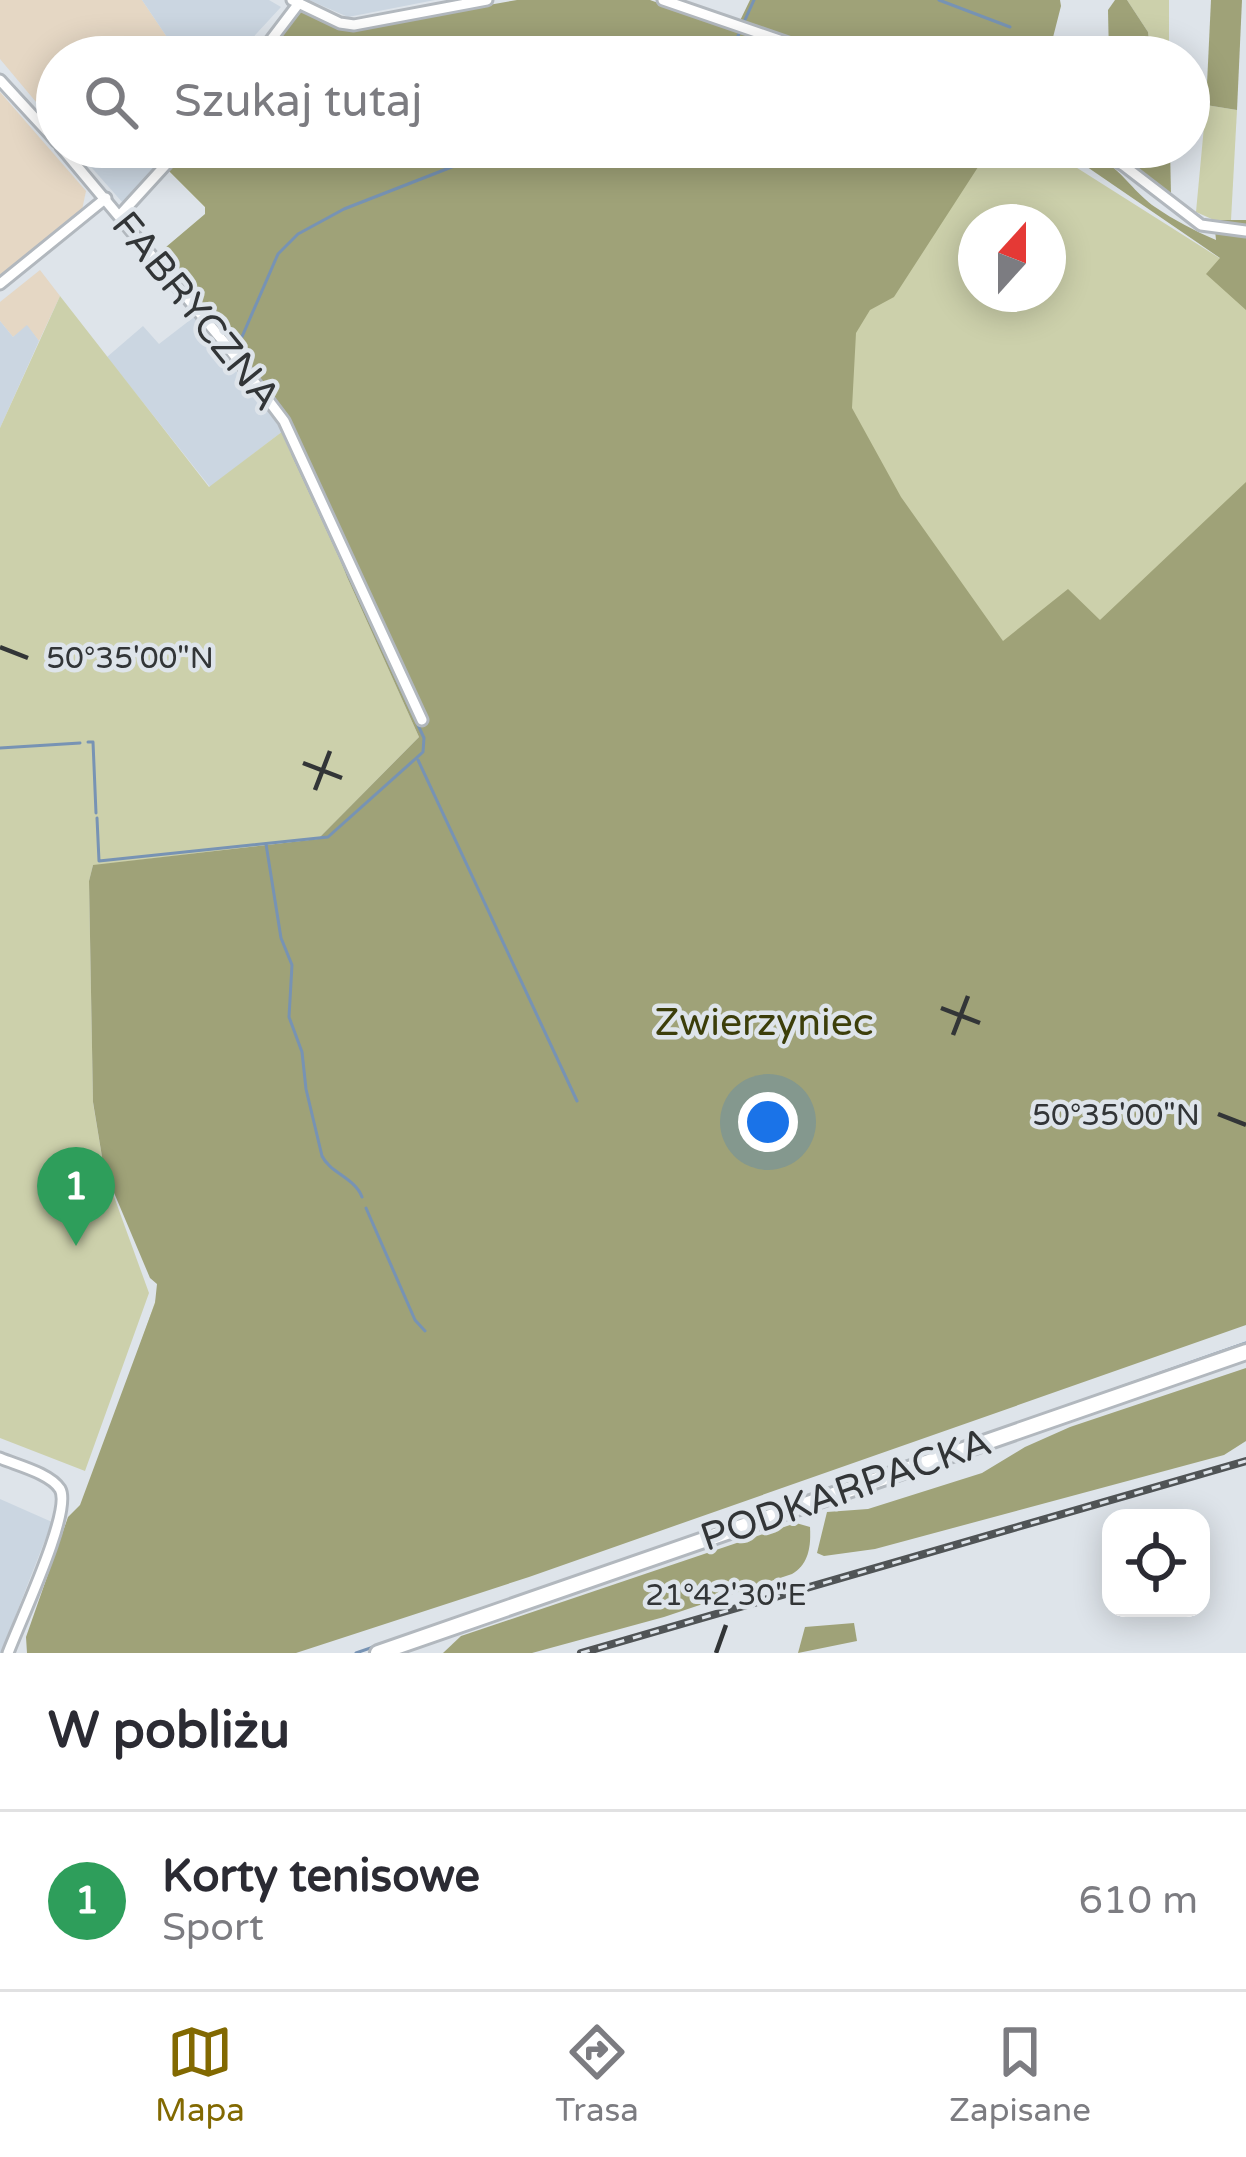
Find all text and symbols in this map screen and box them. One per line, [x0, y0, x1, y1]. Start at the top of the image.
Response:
search box [36, 36, 1210, 168]
icon: search [78, 69, 144, 135]
text: Szukaj tutaj [174, 75, 423, 129]
street label: FABRYCZNA [102, 202, 290, 420]
north arrow [958, 204, 1066, 312]
text: 50°35'00"N [46, 640, 214, 677]
park label: Zwierzyniec [654, 999, 874, 1046]
your location [738, 1092, 798, 1152]
text: 50°35'00"N [1032, 1097, 1200, 1134]
pin: 1 [37, 1147, 115, 1246]
street label: PODKARPACKA [695, 1418, 997, 1562]
map controls [1102, 1509, 1210, 1617]
button: locate [1102, 1509, 1210, 1617]
text: 21°42'30"E [645, 1577, 807, 1614]
text: W pobliżu [48, 1700, 290, 1762]
text: Korty tenisowe [162, 1850, 480, 1904]
text: 1 [75, 1877, 99, 1924]
text: 610 m [1079, 1877, 1198, 1924]
text: Sport [162, 1904, 264, 1951]
tab: Mapa [155, 2019, 245, 2130]
tab: Trasa [555, 2019, 639, 2130]
tab: Zapisane [949, 2019, 1091, 2130]

